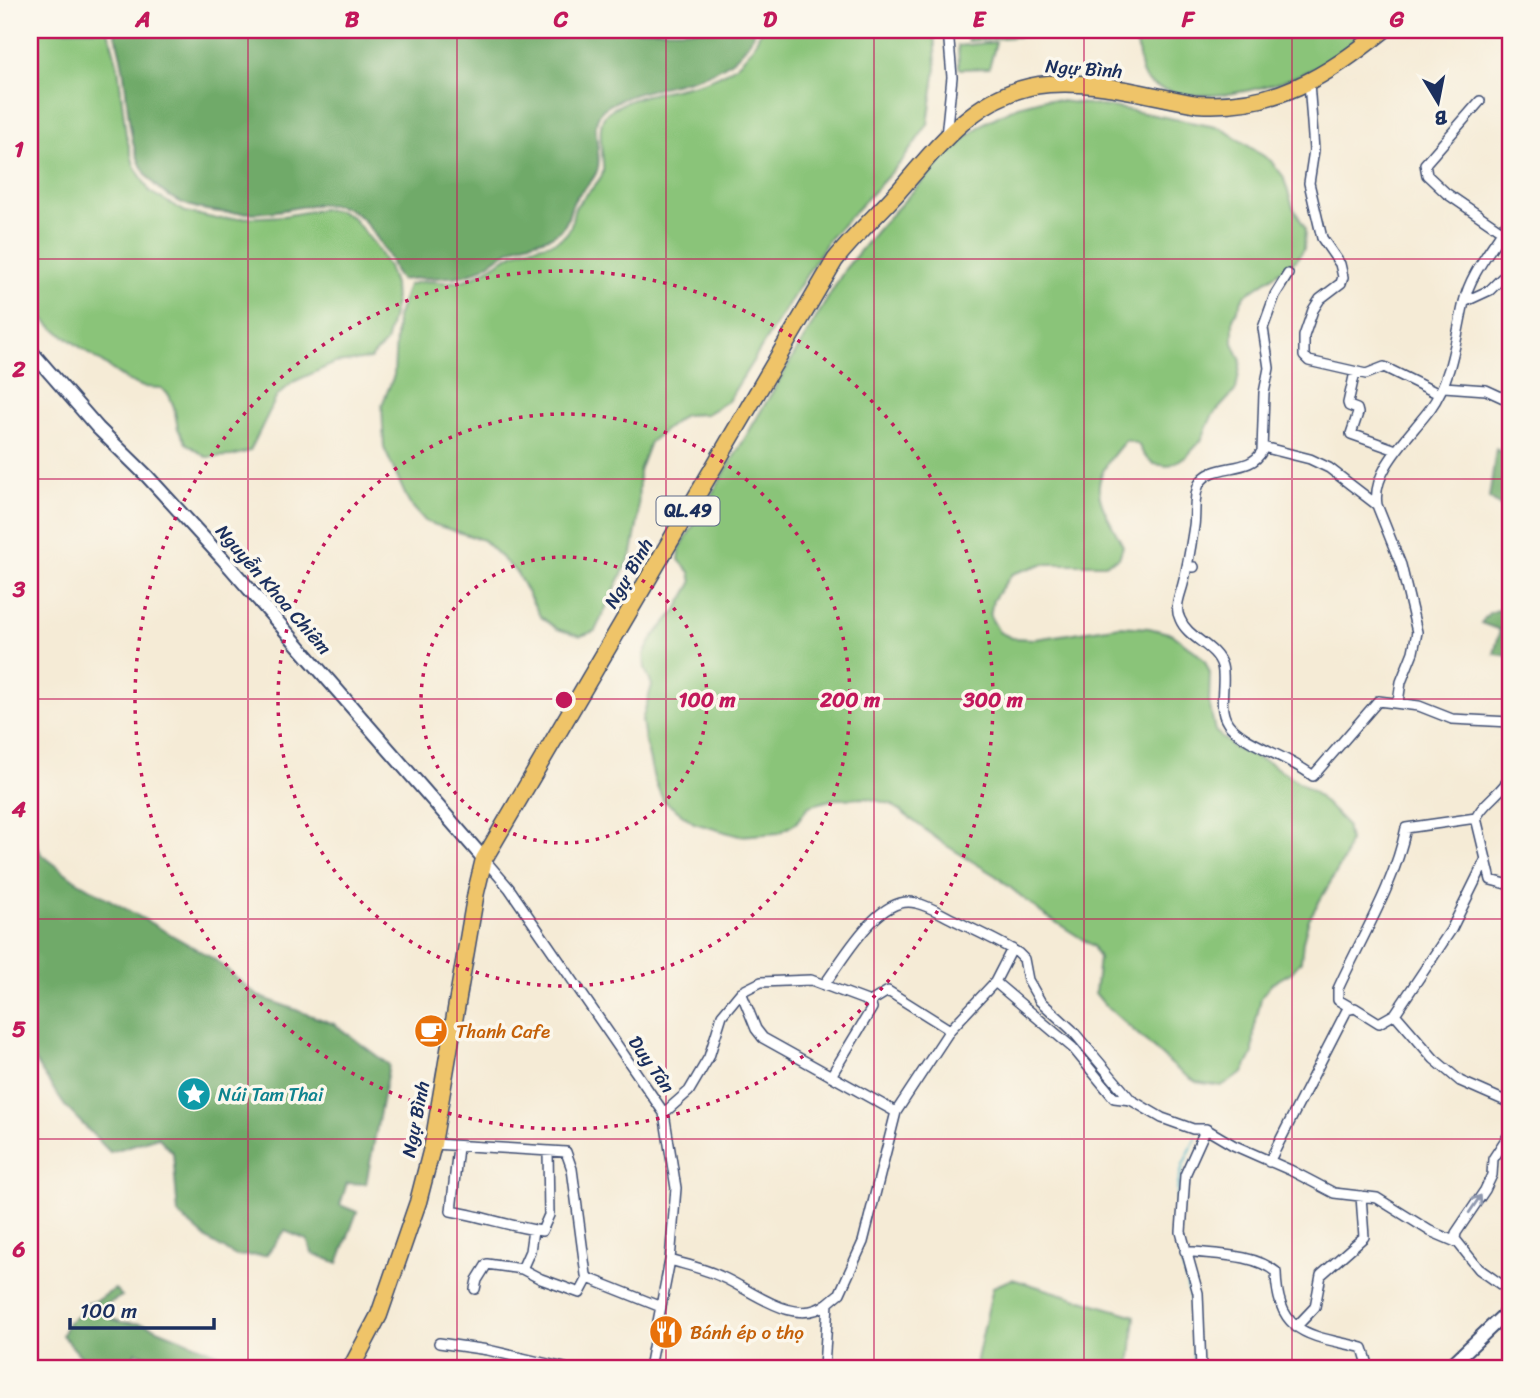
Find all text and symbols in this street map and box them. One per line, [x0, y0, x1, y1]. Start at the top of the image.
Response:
text: A [134, 0, 151, 40]
text: B [345, 0, 360, 40]
text: C [553, 0, 569, 40]
text: D [763, 0, 778, 40]
text: E [973, 0, 988, 40]
text: F [1181, 0, 1196, 40]
text: G [1389, 0, 1405, 40]
street label: Ngự Bình [1044, 49, 1124, 88]
north arrow [1404, 66, 1474, 136]
text: B [1432, 101, 1450, 136]
text: 1 [14, 129, 24, 170]
text: 2 [11, 349, 26, 390]
road number: QL.49 [656, 496, 720, 526]
street label: Nguyễn Khoa Chiêm [207, 516, 340, 663]
street label: Ngự Bình [595, 532, 662, 615]
text: 3 [12, 569, 26, 610]
text: 100 m [678, 681, 736, 719]
text: 200 m [819, 681, 881, 719]
text: 300 m [962, 681, 1024, 719]
centre of rings [552, 688, 576, 712]
text: 4 [11, 789, 27, 830]
text: 5 [12, 1009, 26, 1050]
cafe icon: Thanh Cafe [412, 1012, 450, 1050]
place label: Thanh Cafe [456, 1015, 550, 1048]
street label: Duy Tân [620, 1028, 684, 1100]
place icon: Núi Tam Thai [175, 1075, 213, 1113]
place label: Núi Tam Thai [218, 1078, 324, 1111]
street label: Ngự Bình [392, 1078, 439, 1160]
one-way arrow [1468, 1195, 1482, 1215]
text: 6 [11, 1229, 26, 1270]
scale bar [70, 1286, 214, 1330]
text: 100 m [80, 1292, 137, 1330]
restaurant icon: Bánh ép o thọ [647, 1313, 685, 1351]
place label: Bánh ép o thọ [690, 1316, 804, 1349]

